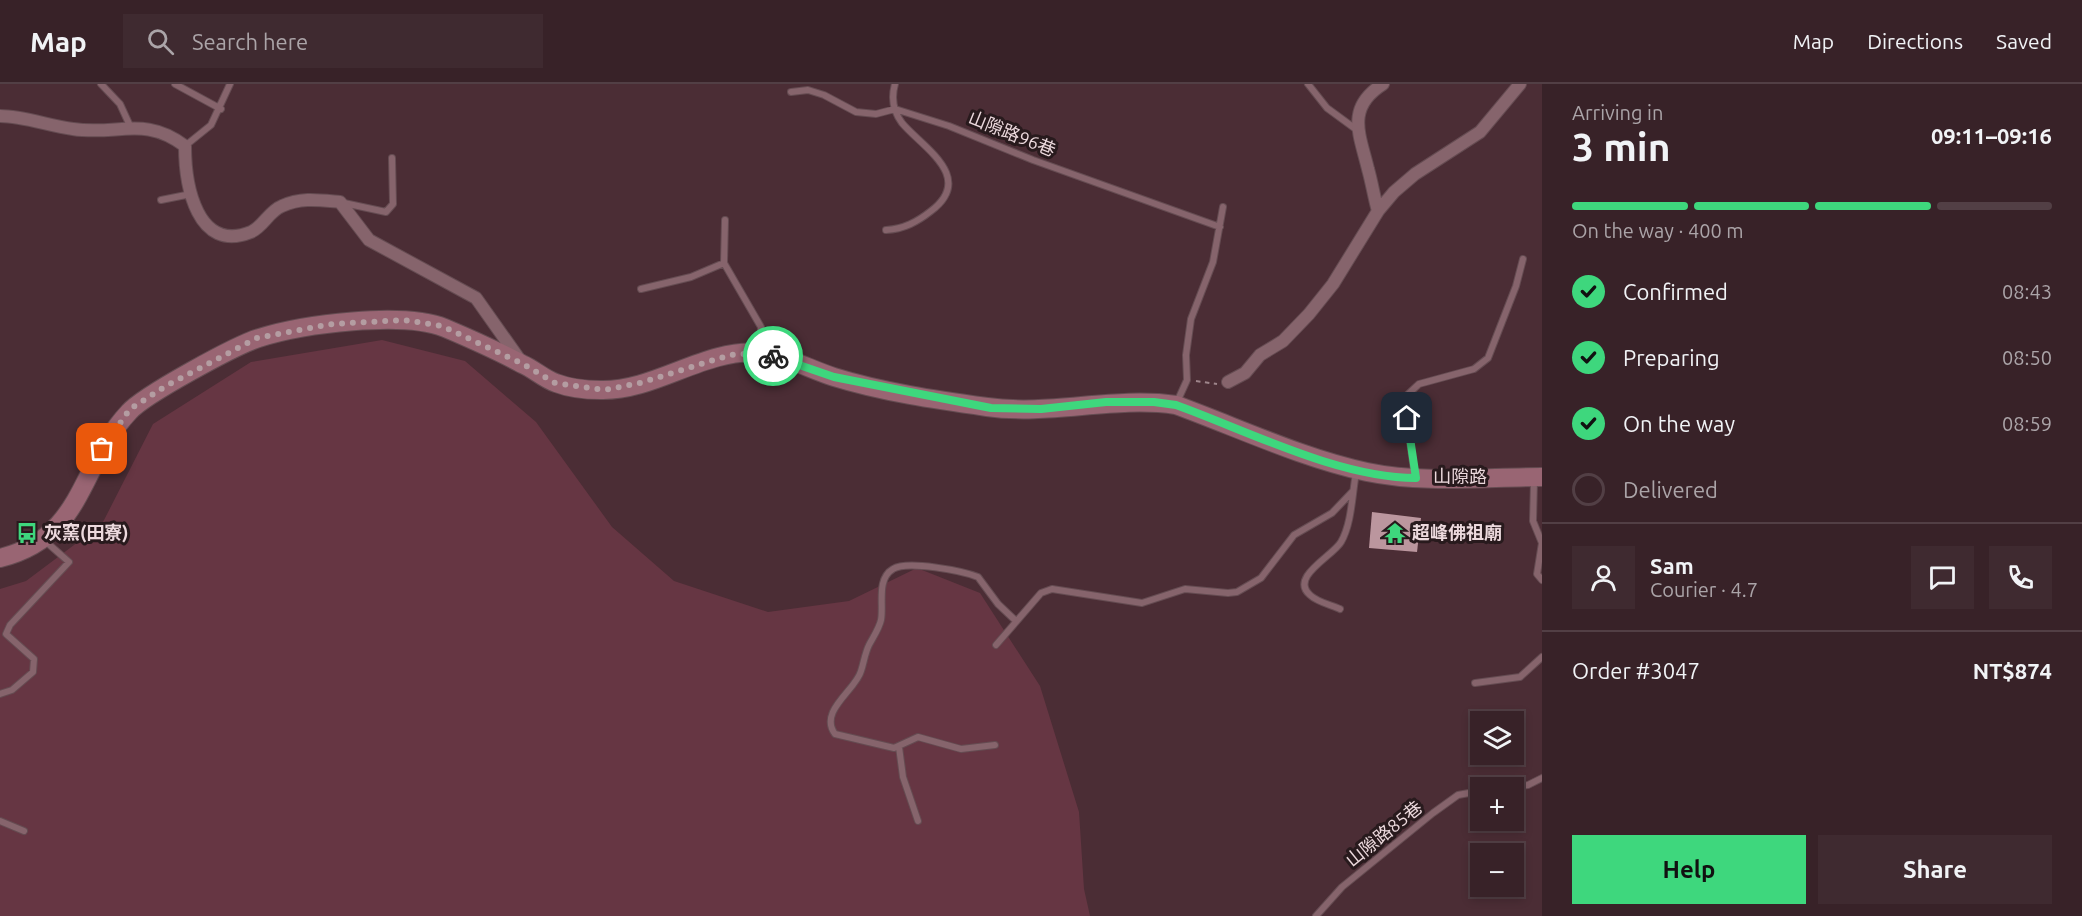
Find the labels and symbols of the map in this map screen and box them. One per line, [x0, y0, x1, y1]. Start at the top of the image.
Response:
street label: 山隙路96巷 [966, 107, 1059, 160]
courier [743, 326, 803, 386]
pin [1381, 392, 1432, 443]
pin [76, 423, 127, 474]
street label: 山隙路 [1433, 466, 1487, 486]
bus stop icon: 灰窯(田寮) [15, 521, 39, 545]
temple icon: 超峰佛祖廟 [1383, 521, 1407, 545]
place label: 灰窯(田寮) [44, 522, 128, 543]
place label: 超峰佛祖廟 [1412, 522, 1502, 542]
street label: 山隙路85巷 [1341, 796, 1426, 870]

